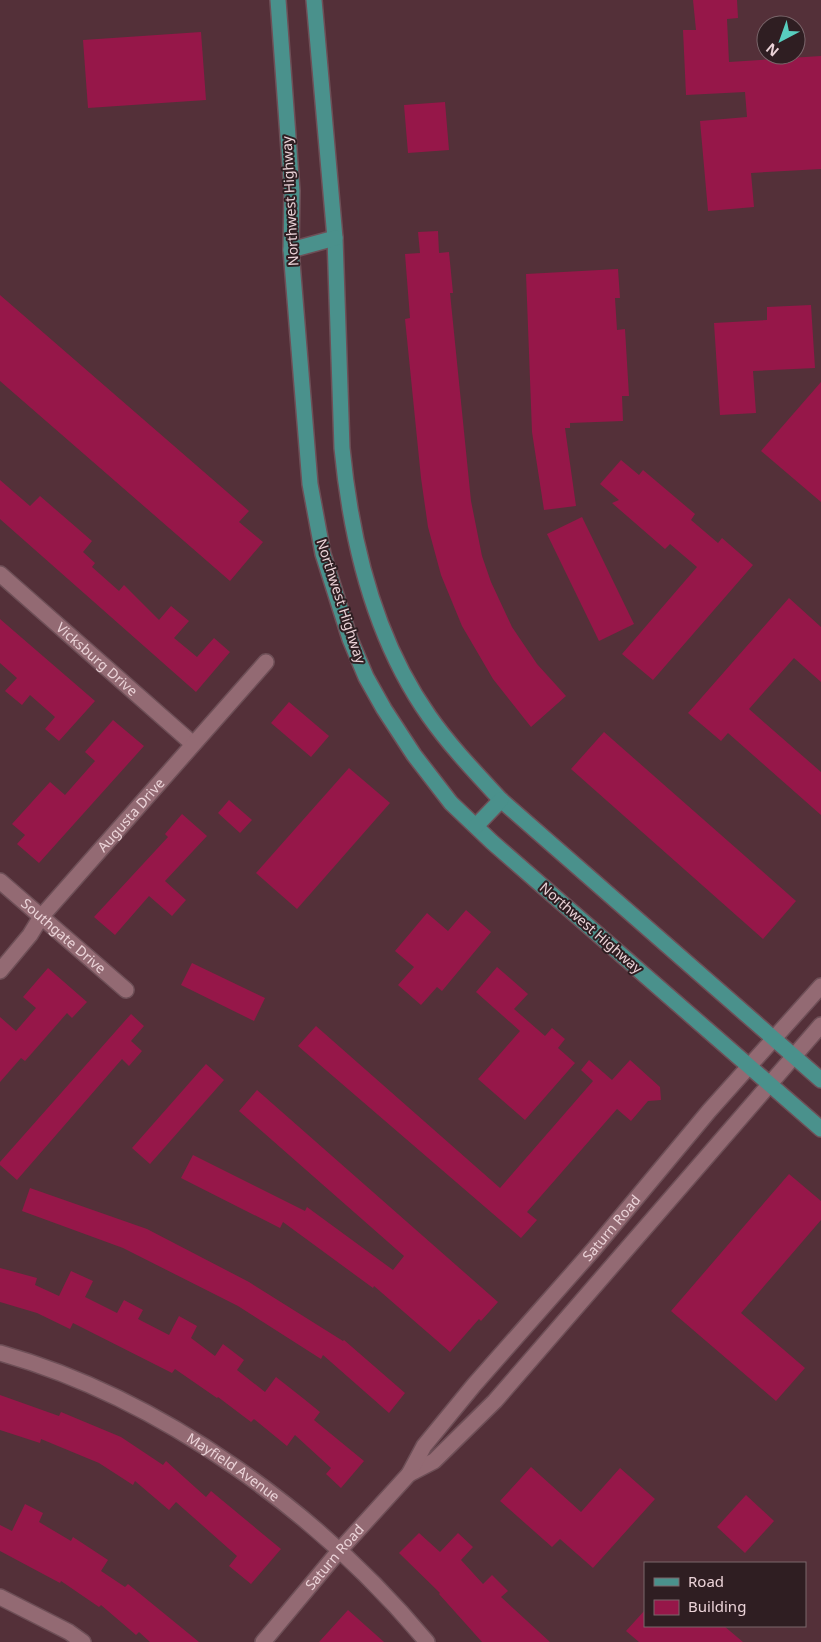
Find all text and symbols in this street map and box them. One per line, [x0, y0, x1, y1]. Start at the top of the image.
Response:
north arrow [756, 15, 806, 65]
text: N [762, 39, 783, 61]
street label: Northwest Highway [277, 135, 302, 267]
street label: Northwest Highway [312, 536, 371, 666]
street label: Vicksburg Drive [52, 618, 142, 700]
street label: Augusta Drive [93, 773, 169, 856]
street label: Northwest Highway [536, 878, 647, 978]
street label: Southgate Drive [17, 894, 110, 978]
street label: Saturn Road [578, 1190, 644, 1265]
street label: Mayfield Avenue [183, 1428, 284, 1506]
street label: Saturn Road [301, 1520, 368, 1594]
legend [644, 1562, 806, 1627]
text: Road [688, 1571, 724, 1591]
text: Building [688, 1596, 746, 1616]

